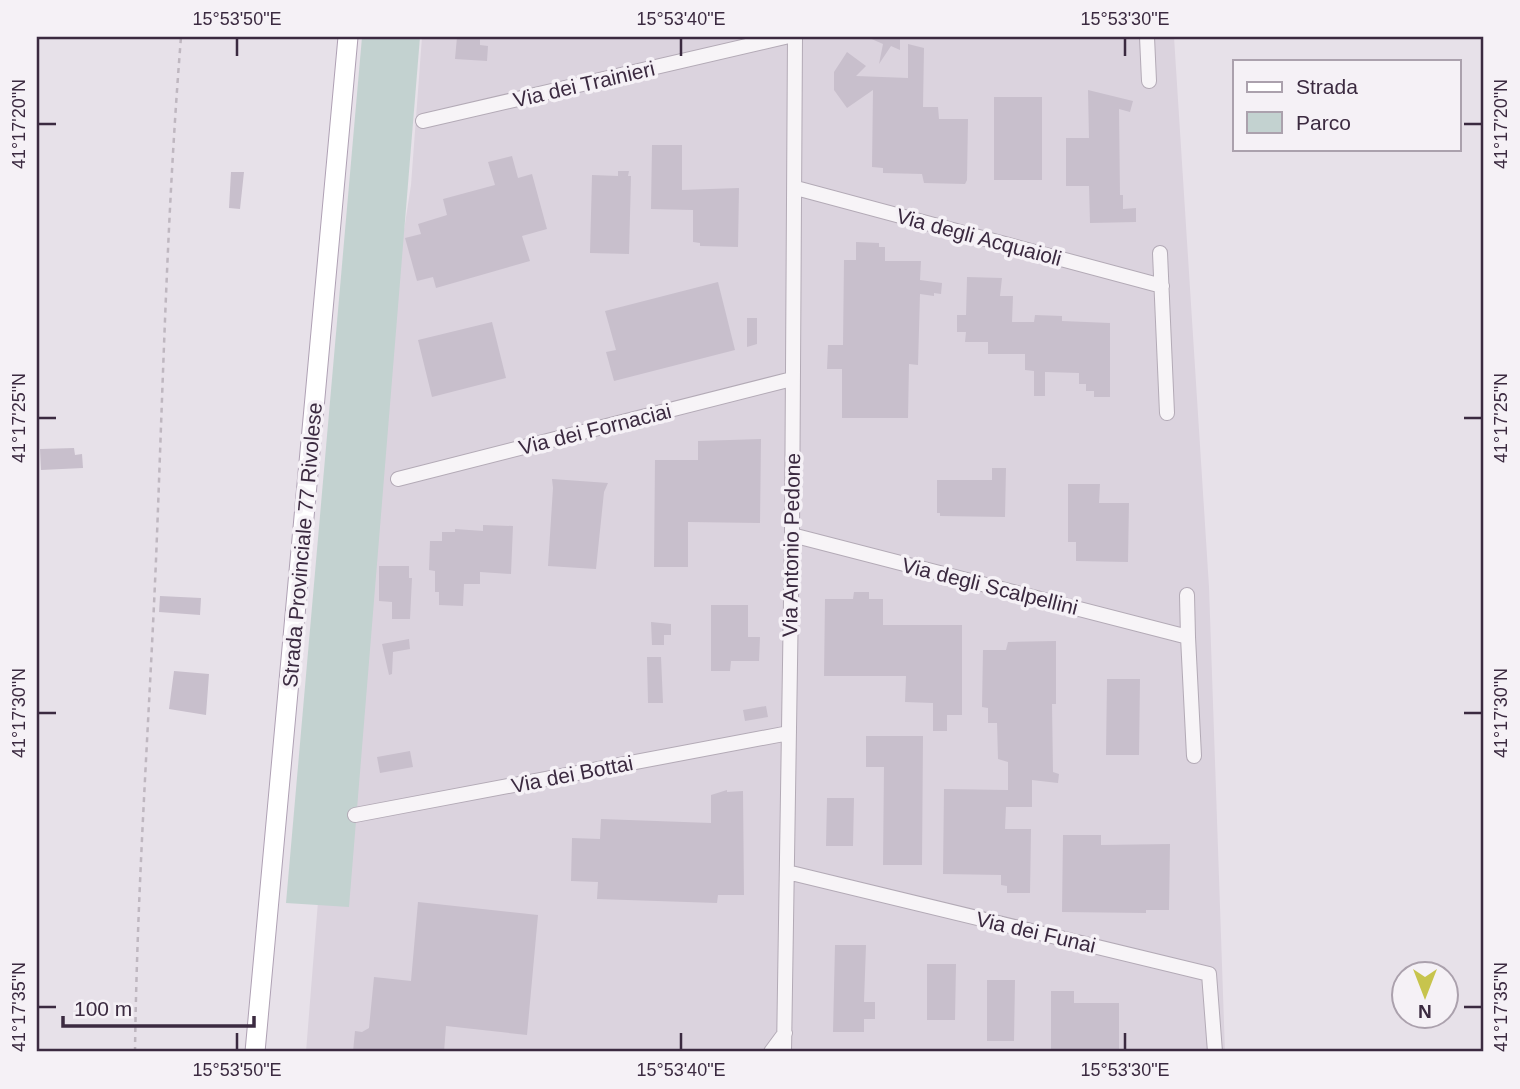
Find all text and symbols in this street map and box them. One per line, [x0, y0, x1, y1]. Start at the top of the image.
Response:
text: 15°53'50"E [192, 9, 282, 29]
text: 15°53'40"E [636, 9, 726, 29]
text: 15°53'30"E [1080, 9, 1170, 29]
street label: Via dei Trainieri [511, 57, 657, 111]
legend [1233, 60, 1460, 150]
text: Strada [1296, 75, 1358, 98]
text: 41°17'20"N [9, 79, 29, 169]
text: 41°17'20"N [1491, 79, 1511, 169]
text: Parco [1296, 111, 1351, 134]
street label: Via degli Acquaioli [894, 204, 1064, 270]
text: 41°17'25"N [9, 373, 29, 463]
text: 41°17'25"N [1491, 373, 1511, 463]
street label: Via dei Fornaciai [517, 399, 673, 459]
street label: Strada Provinciale 77 Rivolese [278, 402, 326, 688]
street label: Via Antonio Pedone [778, 453, 804, 637]
street label: Via degli Scalpellini [900, 553, 1080, 619]
text: 41°17'30"N [9, 668, 29, 758]
text: 41°17'30"N [1491, 668, 1511, 758]
street label: Via dei Bottai [509, 751, 635, 797]
street label: Via dei Funai [974, 907, 1098, 957]
north arrow [1390, 960, 1460, 1030]
text: 41°17'35"N [9, 962, 29, 1052]
text: 41°17'35"N [1491, 962, 1511, 1052]
scale bar [63, 984, 254, 1028]
text: 100 m [74, 997, 132, 1020]
text: N [1418, 1001, 1432, 1022]
text: 15°53'50"E [192, 1060, 282, 1080]
text: 15°53'40"E [636, 1060, 726, 1080]
text: 15°53'30"E [1080, 1060, 1170, 1080]

